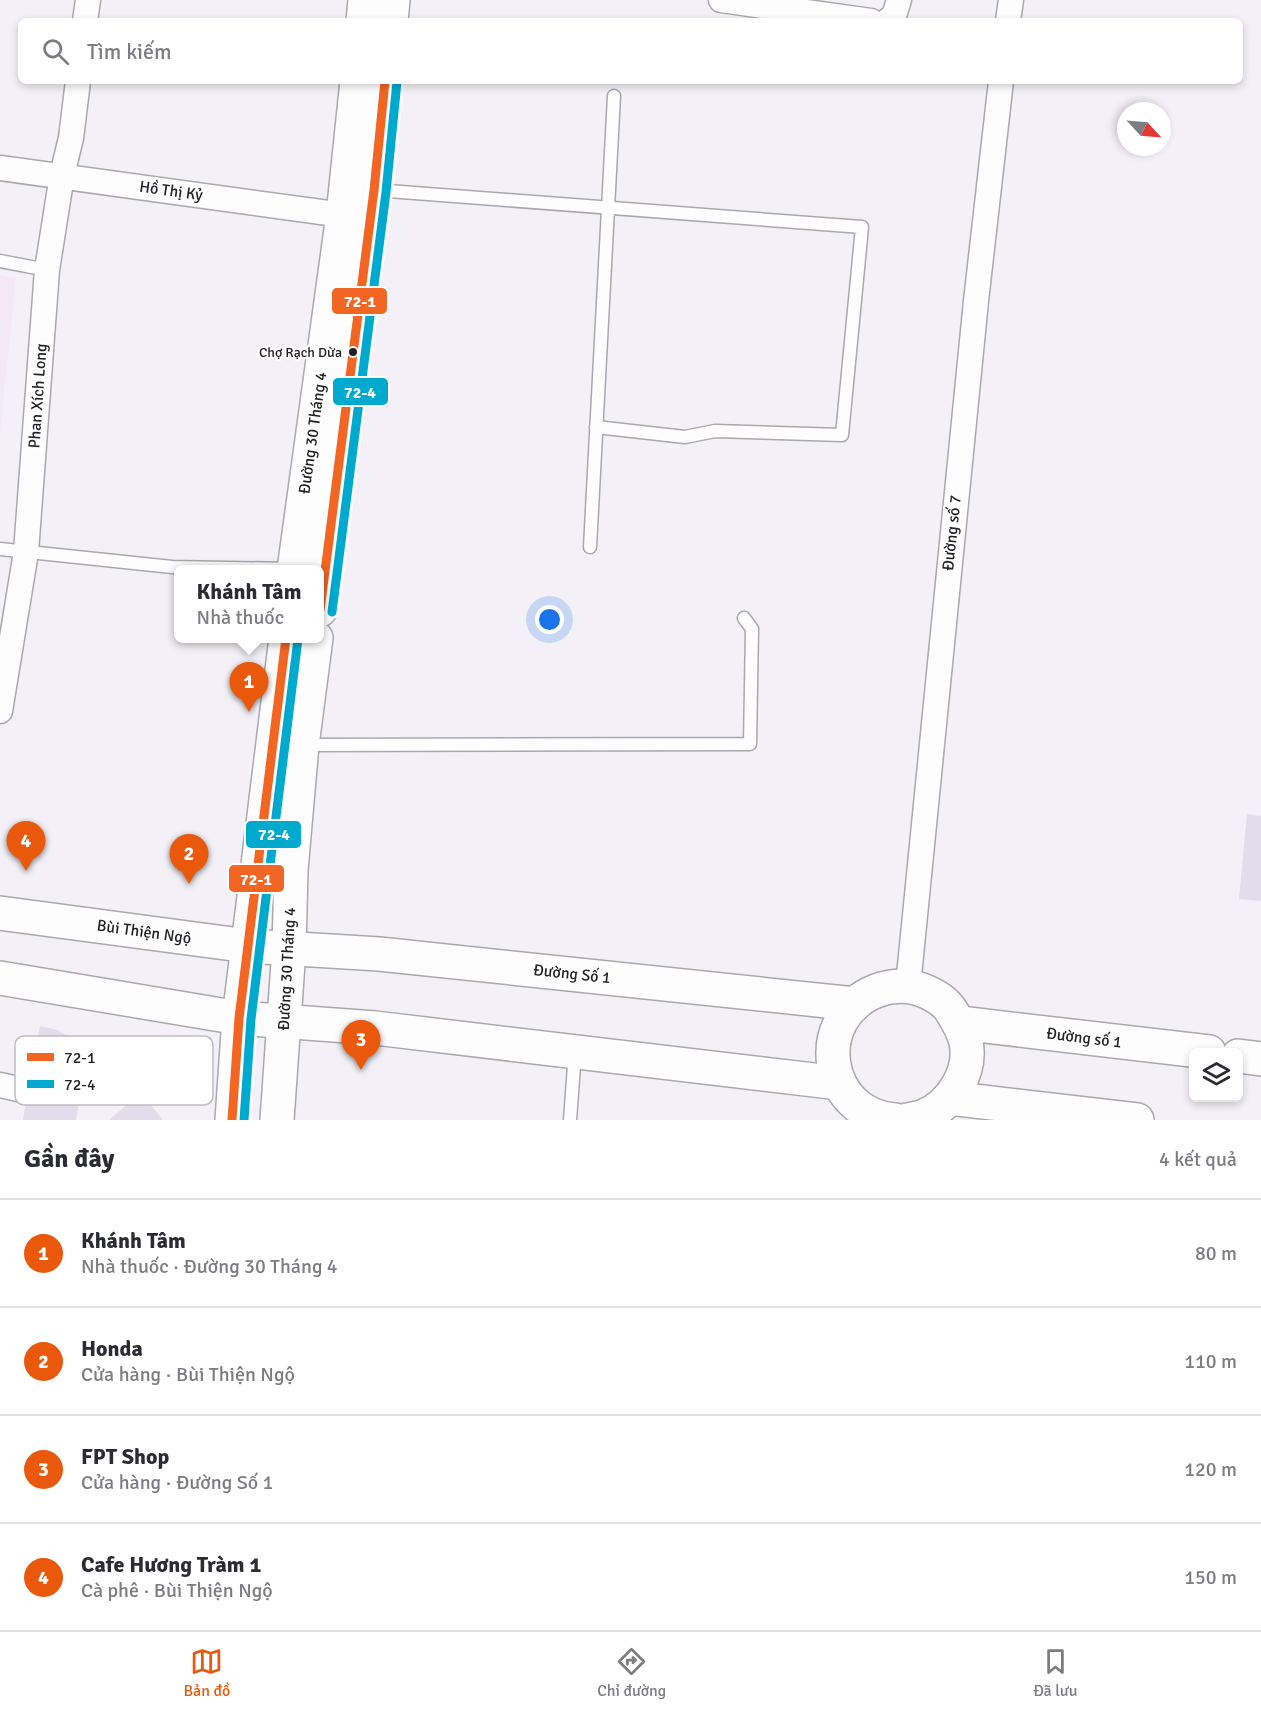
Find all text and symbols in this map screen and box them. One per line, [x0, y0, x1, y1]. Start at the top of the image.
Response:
search box [18, 18, 1243, 84]
icon: search [39, 35, 72, 68]
text: Tìm kiếm [87, 38, 172, 65]
north arrow [1117, 102, 1171, 156]
street label: Hồ Thị Kỷ [138, 177, 205, 205]
line badge: 72-1 [331, 287, 388, 315]
text: 72-1 [344, 292, 376, 312]
street label: Phan Xích Long [24, 343, 52, 449]
place label: Chợ Rạch Dừa [259, 344, 342, 361]
marker: Chợ Rạch Dừa [347, 346, 359, 358]
street label: Đường 30 Tháng 4 [295, 370, 332, 495]
line badge: 72-4 [332, 377, 389, 406]
text: 72-4 [344, 383, 376, 403]
street label: Đường số 7 [938, 494, 966, 572]
popup [174, 565, 324, 643]
text: Khánh Tâm [197, 578, 301, 605]
text: Nhà thuốc [197, 605, 284, 630]
your location [535, 605, 564, 634]
pin: 1 [230, 662, 268, 712]
line badge: 72-4 [245, 820, 302, 849]
pin: 4 [6, 822, 46, 871]
text: 72-4 [258, 825, 290, 845]
pin: 2 [170, 834, 208, 884]
line badge: 72-1 [228, 864, 285, 893]
text: 72-1 [240, 870, 272, 890]
street label: Đường 30 Tháng 4 [274, 907, 300, 1031]
street label: Bùi Thiện Ngộ [96, 915, 192, 949]
street label: Đường Số 1 [532, 960, 612, 988]
pin: 3 [342, 1020, 380, 1070]
street label: Đường số 1 [1045, 1023, 1123, 1053]
legend [15, 1036, 213, 1105]
text: 72-1 [64, 1048, 96, 1068]
map controls [1189, 1048, 1243, 1102]
button: layers [1189, 1048, 1243, 1102]
text: 72-4 [64, 1075, 96, 1095]
text: Gần đây [24, 1143, 114, 1175]
text: 4 kết quả [1159, 1147, 1237, 1172]
text: Khánh Tâm [81, 1227, 186, 1254]
text: 1 [38, 1241, 49, 1266]
text: 80 m [1195, 1241, 1237, 1266]
text: Nhà thuốc · Đường 30 Tháng 4 [81, 1254, 338, 1279]
text: Honda [81, 1335, 143, 1362]
text: 2 [38, 1349, 49, 1374]
text: 110 m [1184, 1349, 1237, 1374]
text: Cửa hàng · Bùi Thiện Ngộ [81, 1362, 295, 1387]
text: FPT Shop [81, 1443, 169, 1470]
text: 3 [38, 1457, 49, 1482]
text: 120 m [1184, 1457, 1237, 1482]
text: Cửa hàng · Đường Số 1 [81, 1470, 273, 1495]
text: Cafe Hương Tràm 1 [81, 1551, 261, 1578]
text: 4 [38, 1565, 49, 1590]
text: 150 m [1184, 1565, 1237, 1590]
text: Cà phê · Bùi Thiện Ngộ [81, 1578, 273, 1603]
tab: Bản đồ [183, 1645, 230, 1701]
tab: Chỉ đường [597, 1645, 666, 1701]
tab: Đã lưu [1033, 1645, 1078, 1701]

